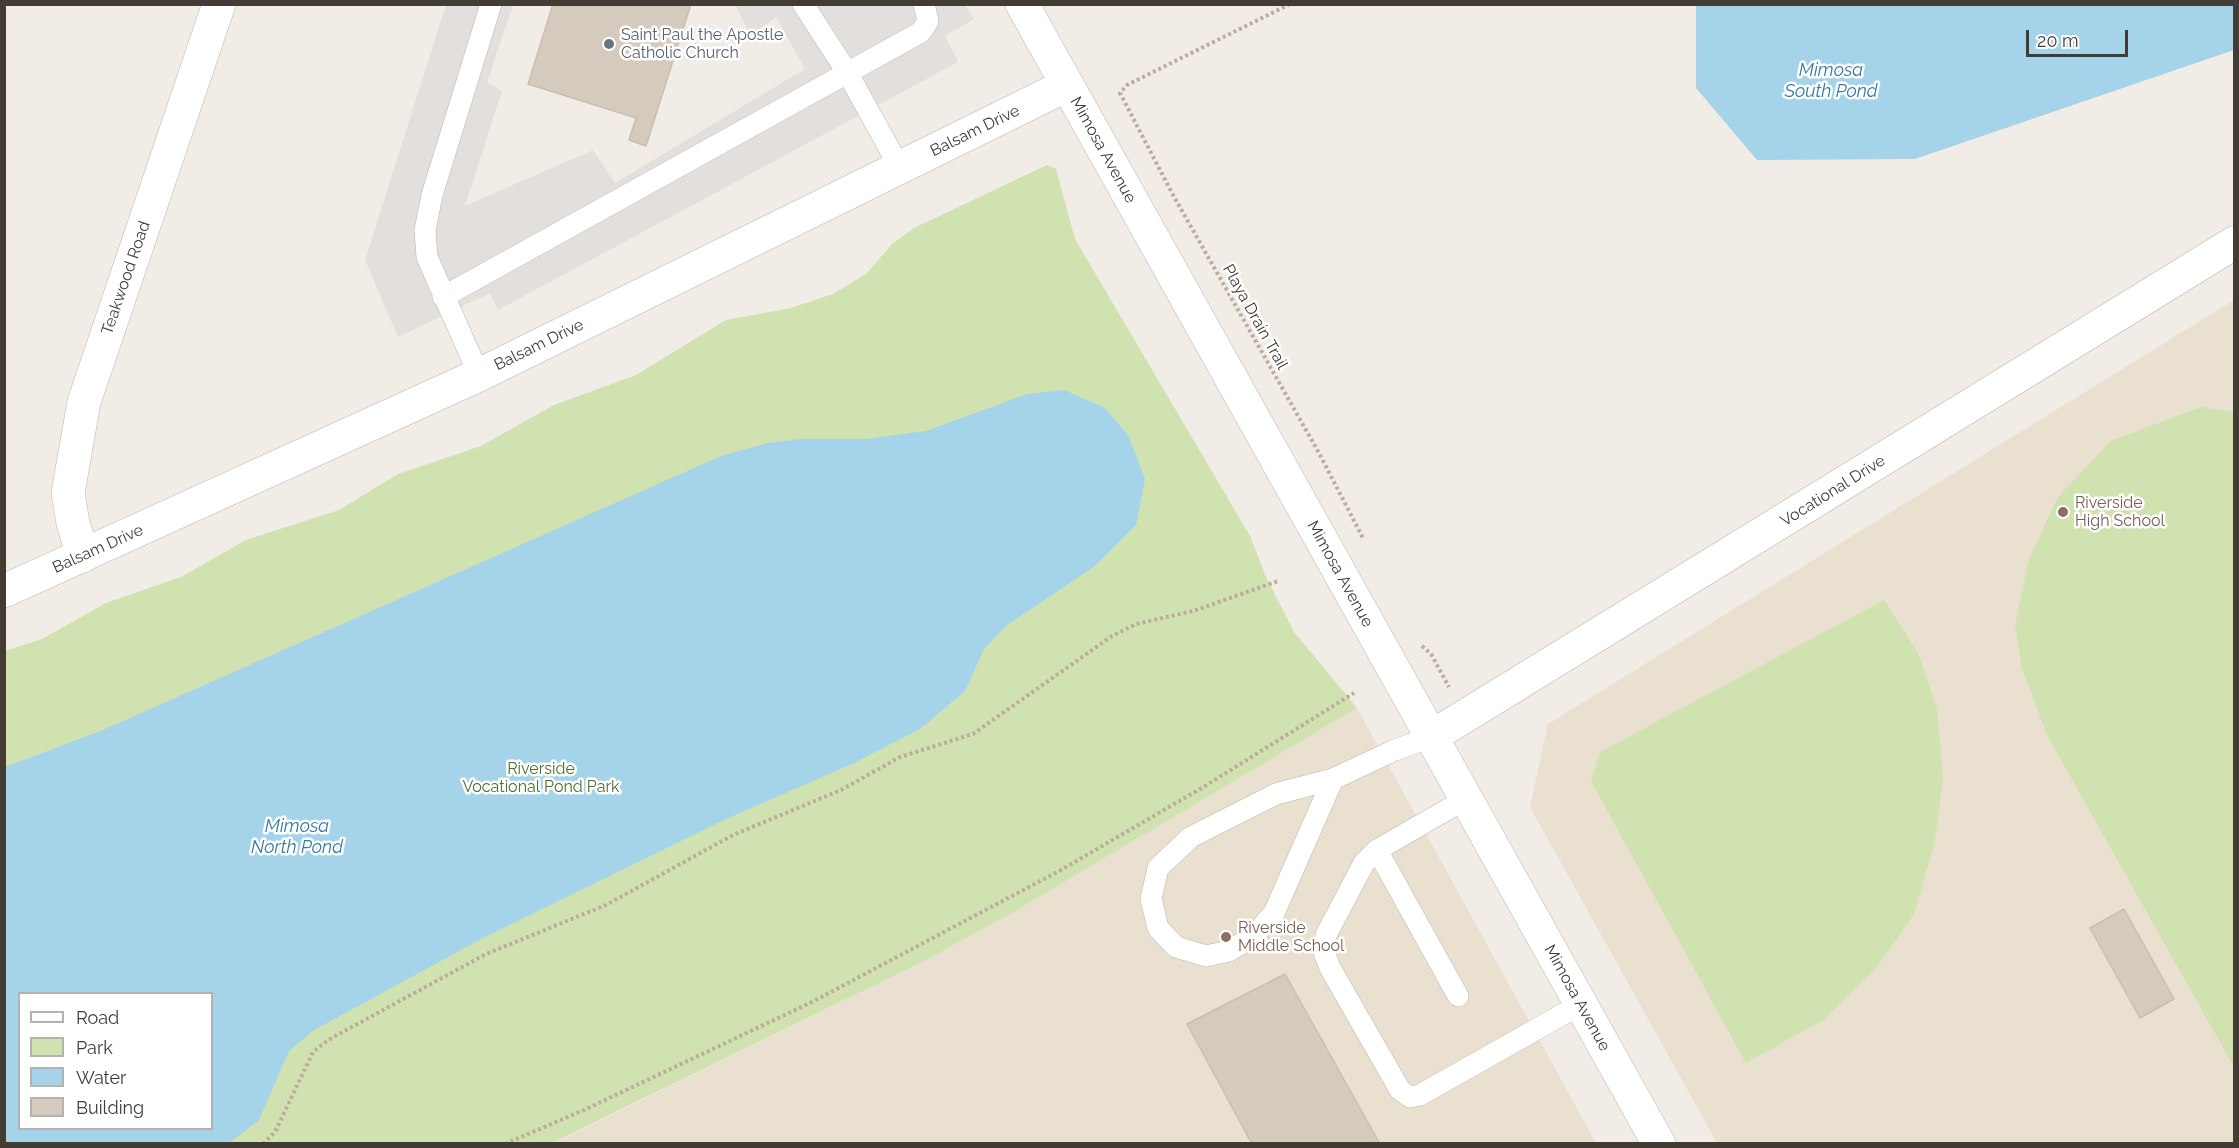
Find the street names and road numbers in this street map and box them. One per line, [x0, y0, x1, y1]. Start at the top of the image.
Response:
street label: Mimosa Avenue [1066, 94, 1140, 206]
street label: Balsam Drive [927, 101, 1023, 161]
street label: Teakwood Road [98, 219, 154, 337]
street label: Playa Drain Trail [1218, 261, 1292, 373]
street label: Balsam Drive [491, 315, 587, 375]
street label: Vocational Drive [1777, 451, 1889, 531]
street label: Mimosa Avenue [1303, 518, 1377, 630]
street label: Balsam Drive [50, 520, 146, 578]
street label: Mimosa Avenue [1540, 942, 1614, 1054]

